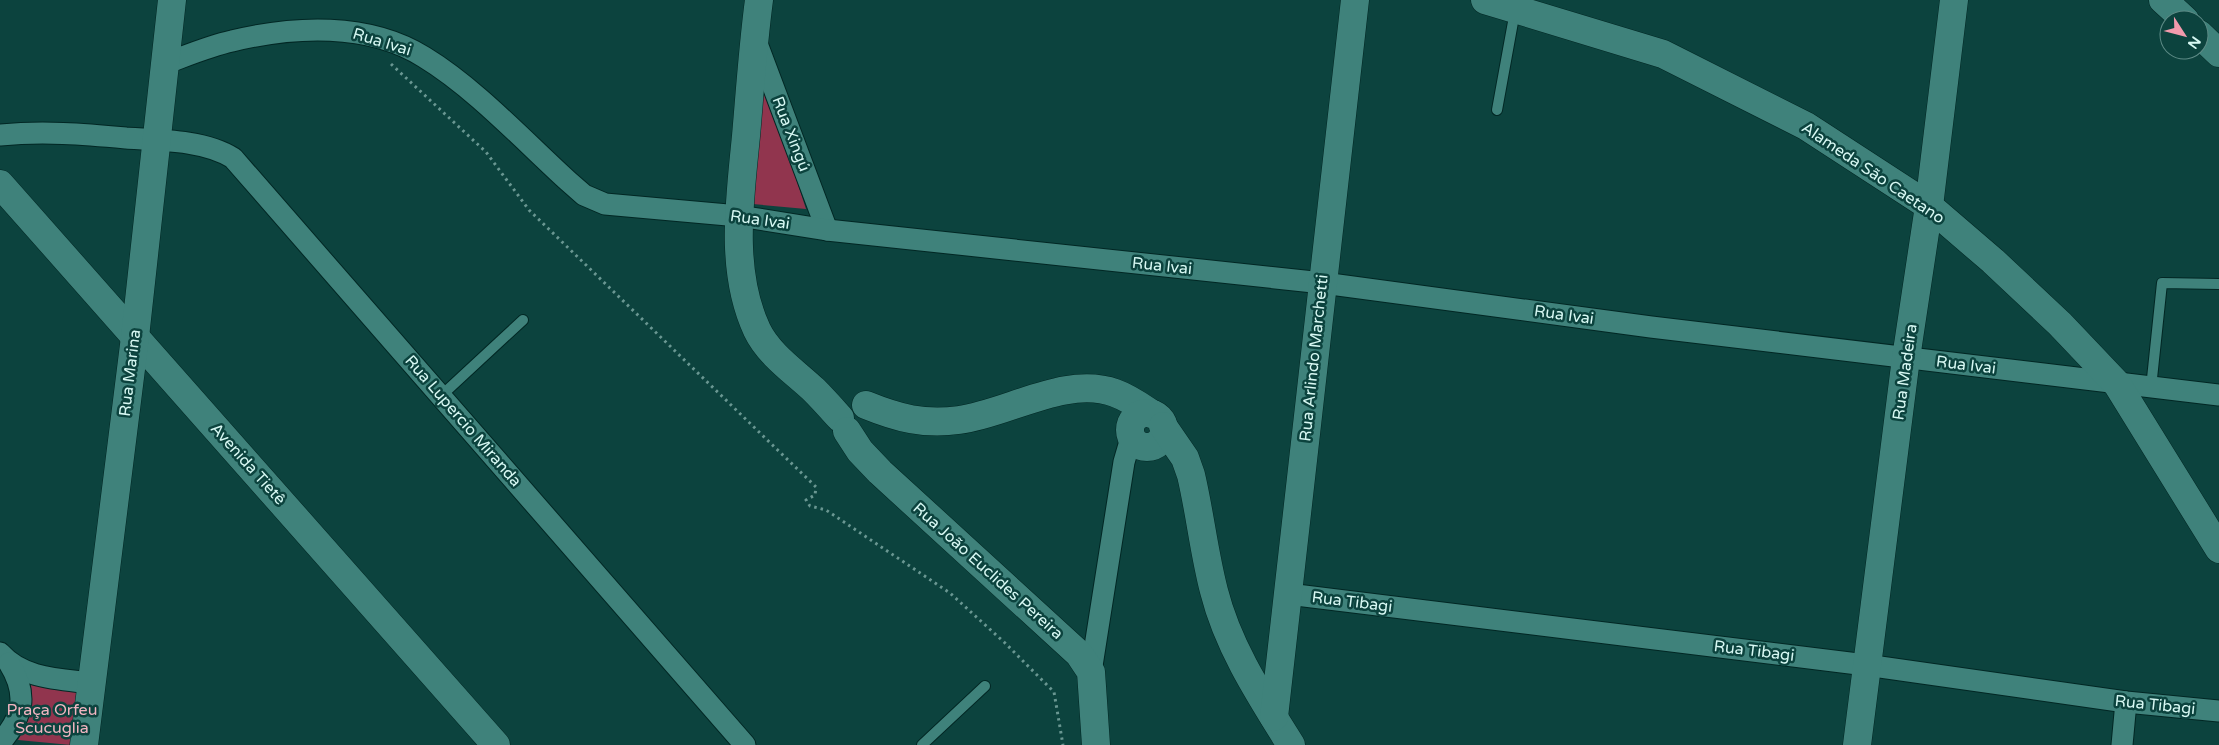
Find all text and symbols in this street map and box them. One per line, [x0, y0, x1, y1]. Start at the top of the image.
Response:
north arrow [2159, 10, 2209, 60]
street label: Rua Ivai [350, 24, 414, 60]
text: N [2184, 33, 2204, 52]
street label: Rua Xingú [768, 94, 814, 174]
street label: Alameda São Caetano [1798, 118, 1948, 228]
street label: Rua Ivai [729, 206, 791, 234]
street label: Rua Ivai [1131, 253, 1193, 279]
street label: Rua Arlindo Marchetti [1295, 274, 1333, 442]
street label: Rua Ivai [1533, 301, 1595, 329]
street label: Rua Madeira [1888, 323, 1922, 421]
street label: Rua Marina [115, 328, 145, 418]
street label: Rua Lupercio Miranda [400, 351, 526, 491]
street label: Rua Ivai [1935, 351, 1997, 379]
street label: Avenida Tietê [206, 419, 290, 509]
street label: Rua João Euclides Pereira [909, 498, 1067, 644]
street label: Rua Tibagi [1311, 587, 1393, 617]
street label: Rua Tibagi [1713, 636, 1795, 666]
street label: Rua Tibagi [2114, 691, 2196, 719]
park label: Praça Orfeu Scucuglia [7, 700, 97, 738]

